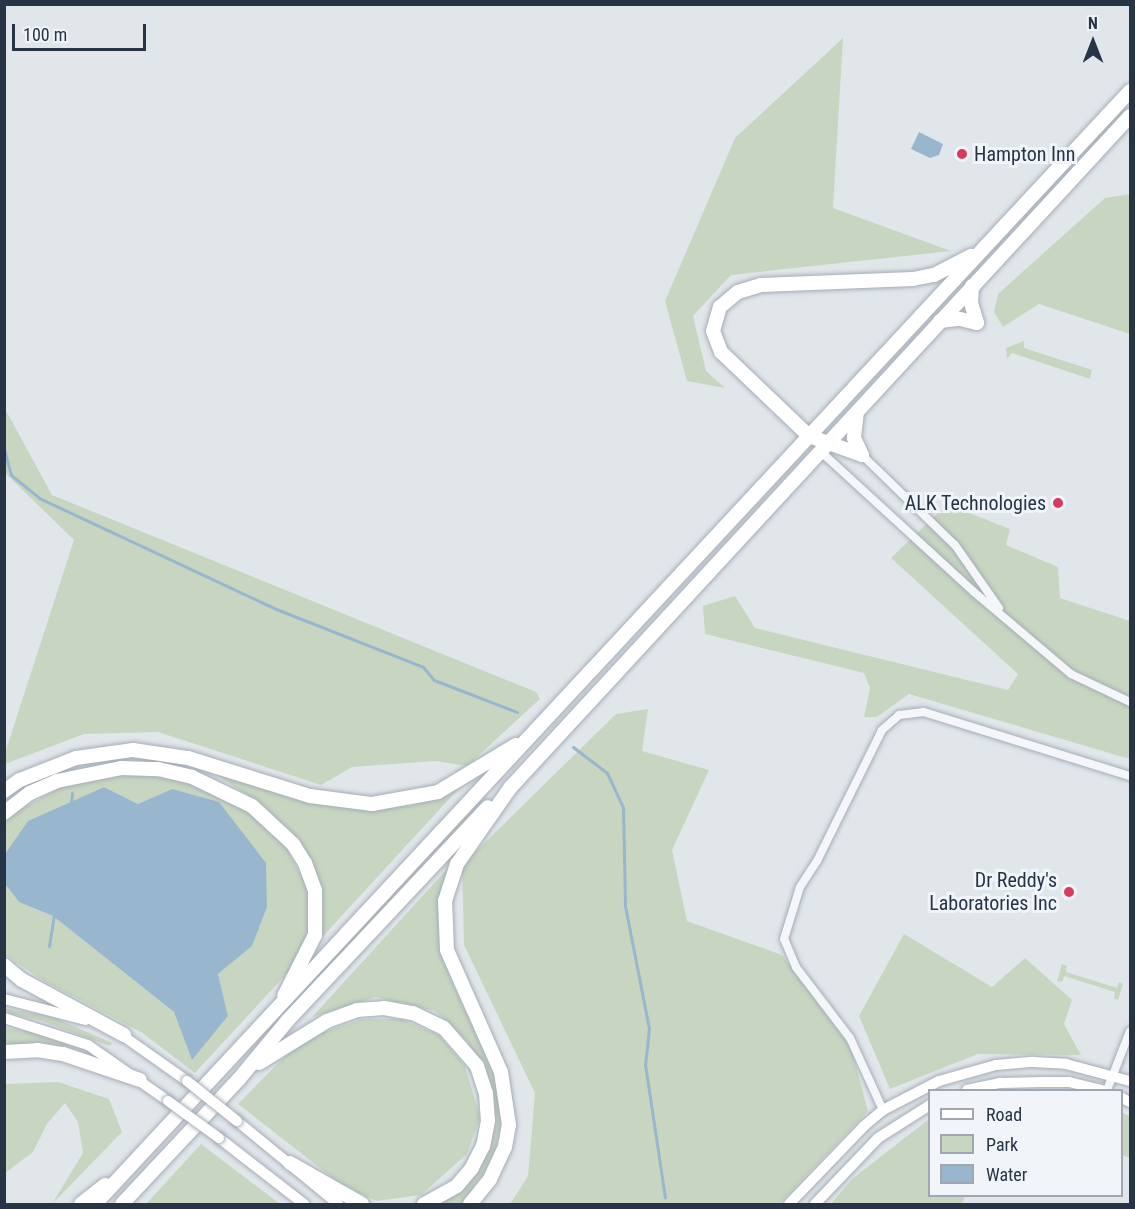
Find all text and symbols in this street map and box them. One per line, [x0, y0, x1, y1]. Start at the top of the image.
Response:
scale bar [15, 12, 148, 50]
north arrow [1063, 12, 1123, 72]
text: N [1088, 14, 1098, 33]
text: 100 m [23, 24, 67, 45]
place label: Hampton Inn [974, 142, 1075, 166]
marker: Hampton Inn [955, 147, 969, 161]
place label: ALK Technologies [904, 491, 1046, 515]
marker: ALK Technologies [1051, 496, 1065, 510]
place label: Dr Reddy's Laboratories Inc [929, 868, 1057, 915]
marker: Dr Reddy's Laboratories Inc [1062, 885, 1076, 899]
legend [928, 1089, 1123, 1197]
text: Road [986, 1104, 1022, 1125]
text: Park [986, 1134, 1018, 1155]
text: Water [986, 1164, 1027, 1185]

